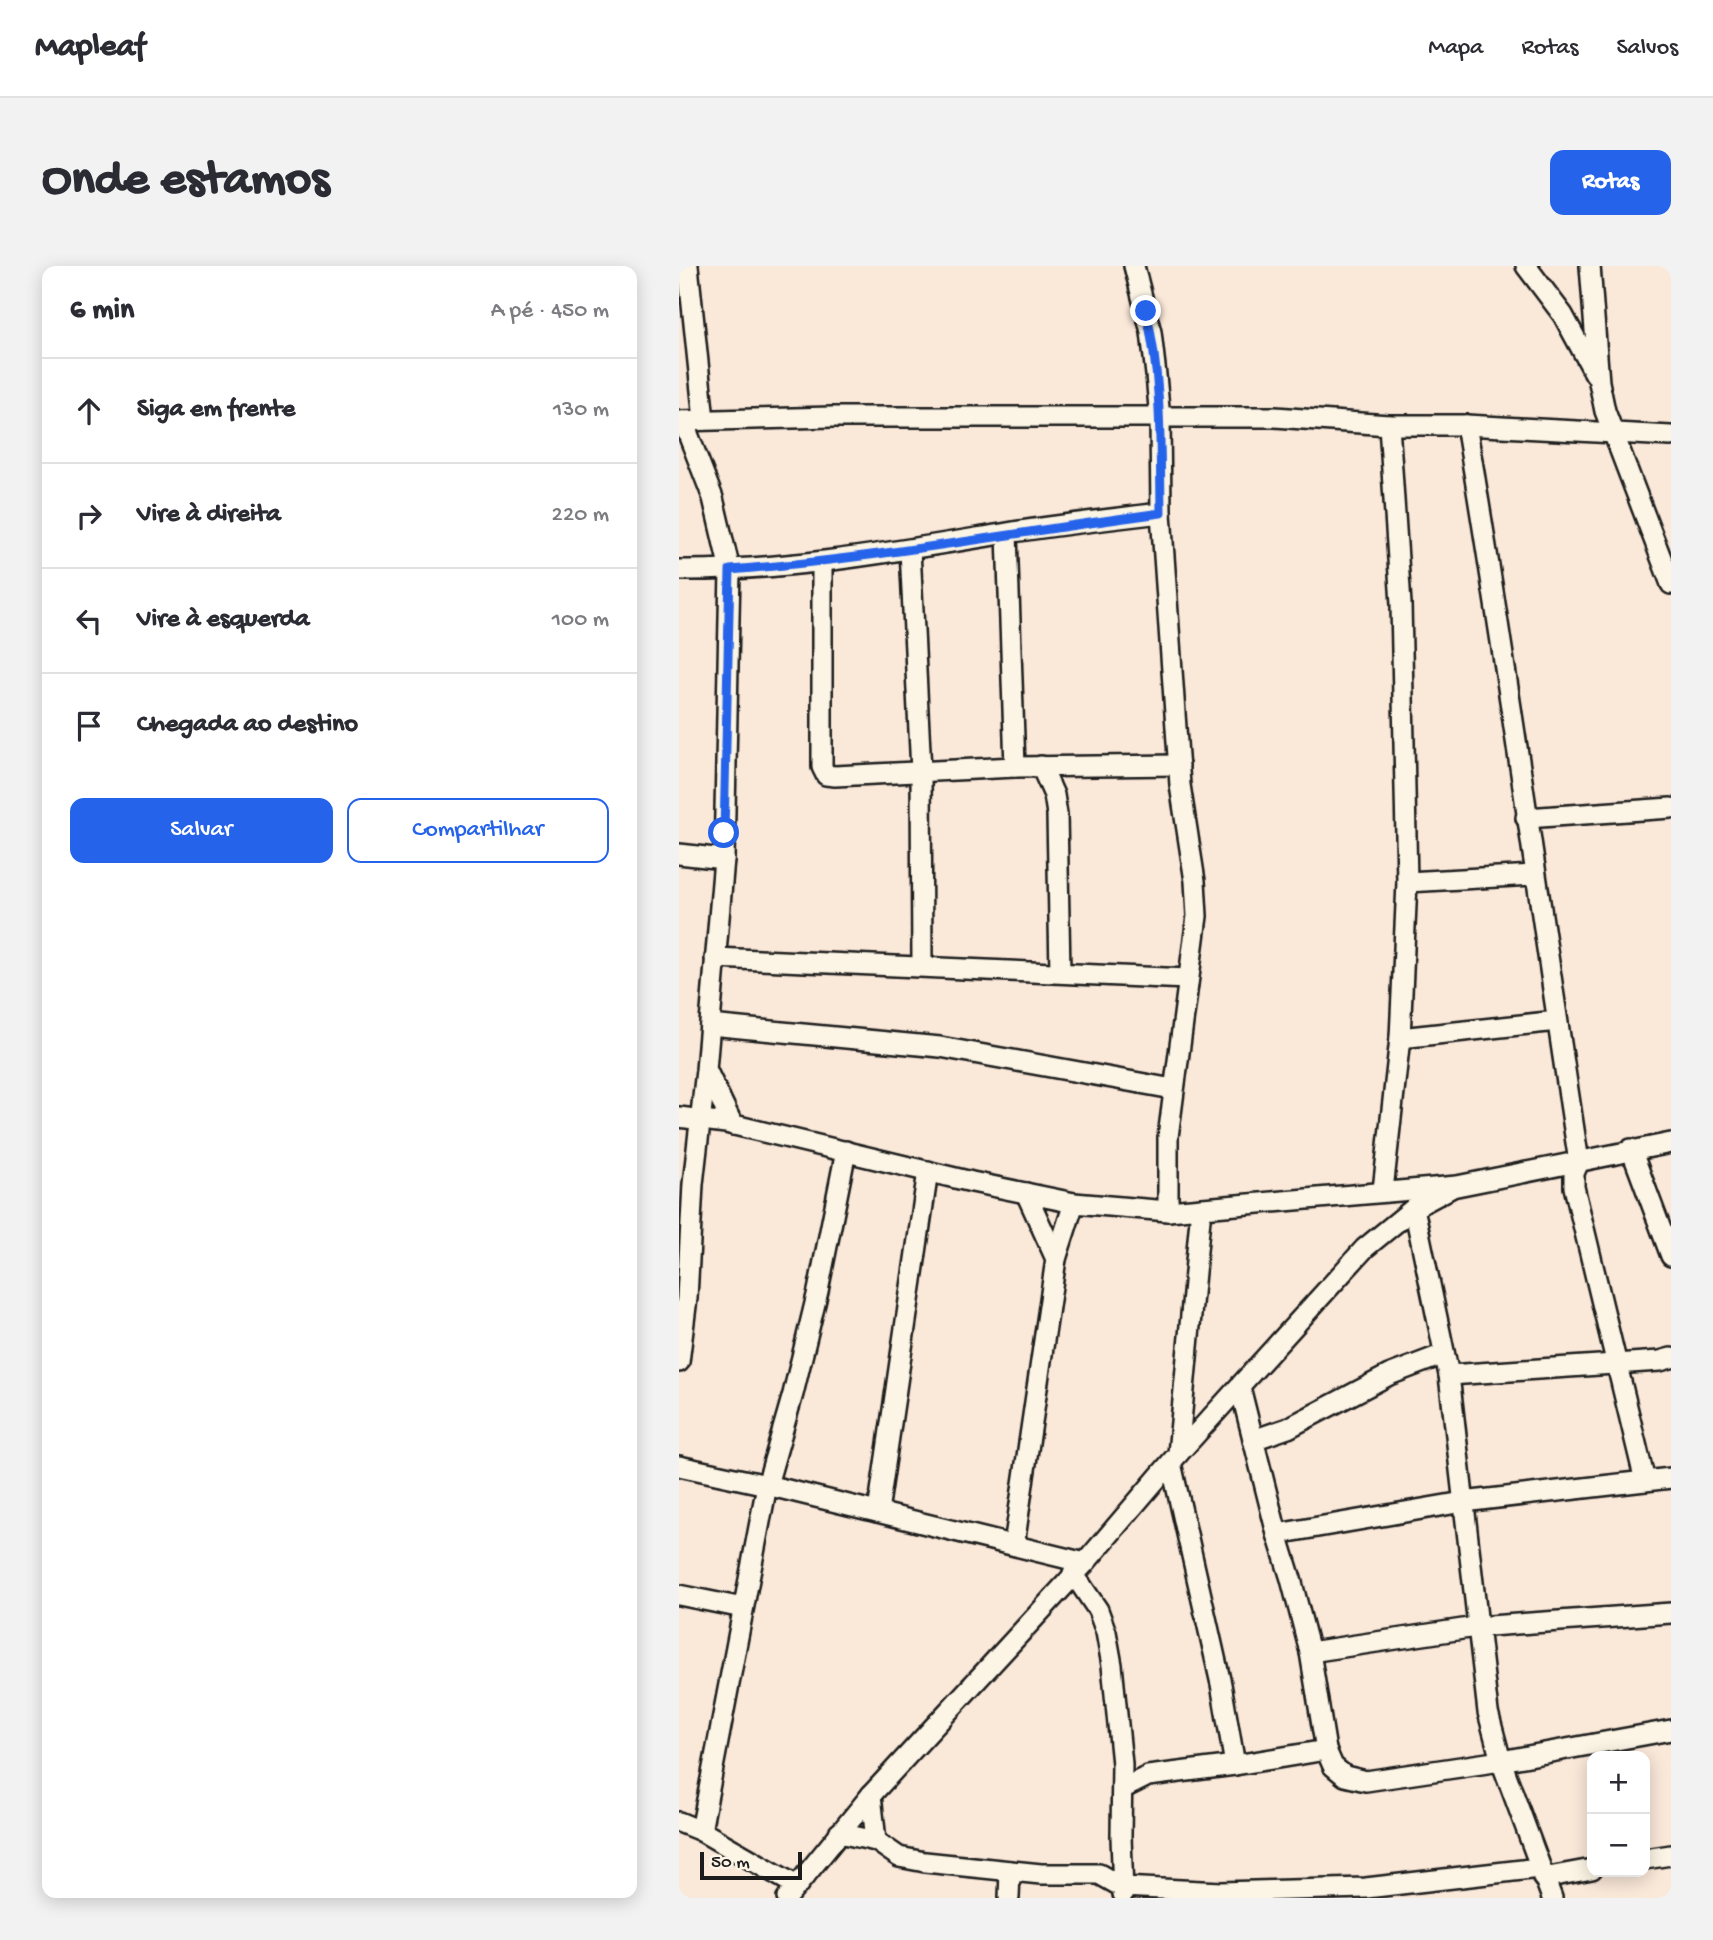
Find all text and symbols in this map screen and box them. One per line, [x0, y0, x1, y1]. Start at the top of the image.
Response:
text: Mapleaf [35, 29, 145, 67]
text: Mapa [1428, 34, 1483, 63]
text: Rotas [1521, 34, 1578, 63]
text: Salvos [1616, 34, 1678, 63]
button: Rotas [1550, 150, 1671, 215]
text: Onde estamos [42, 153, 329, 211]
text: 6 min [70, 294, 134, 329]
route end [1130, 295, 1161, 326]
text: A pé · 450 m [491, 298, 609, 325]
icon: ahead [70, 392, 108, 430]
text: Siga em frente [137, 395, 295, 426]
text: 130 m [553, 397, 609, 424]
icon: right [70, 497, 108, 535]
text: Vire à direita [137, 500, 281, 531]
text: 220 m [552, 502, 609, 529]
icon: left [70, 602, 108, 640]
text: Vire à esquerda [137, 605, 310, 636]
text: 100 m [552, 607, 609, 634]
icon: arrive [70, 707, 108, 745]
text: Chegada ao destino [137, 710, 358, 741]
button: Salvar [70, 798, 333, 863]
button: Compartilhar [347, 798, 609, 863]
route start [708, 817, 739, 848]
map controls [1587, 1751, 1650, 1877]
button: + [1587, 1751, 1650, 1814]
button: − [1587, 1814, 1650, 1877]
scale bar [700, 1849, 801, 1881]
text: 50 m [711, 1852, 750, 1875]

